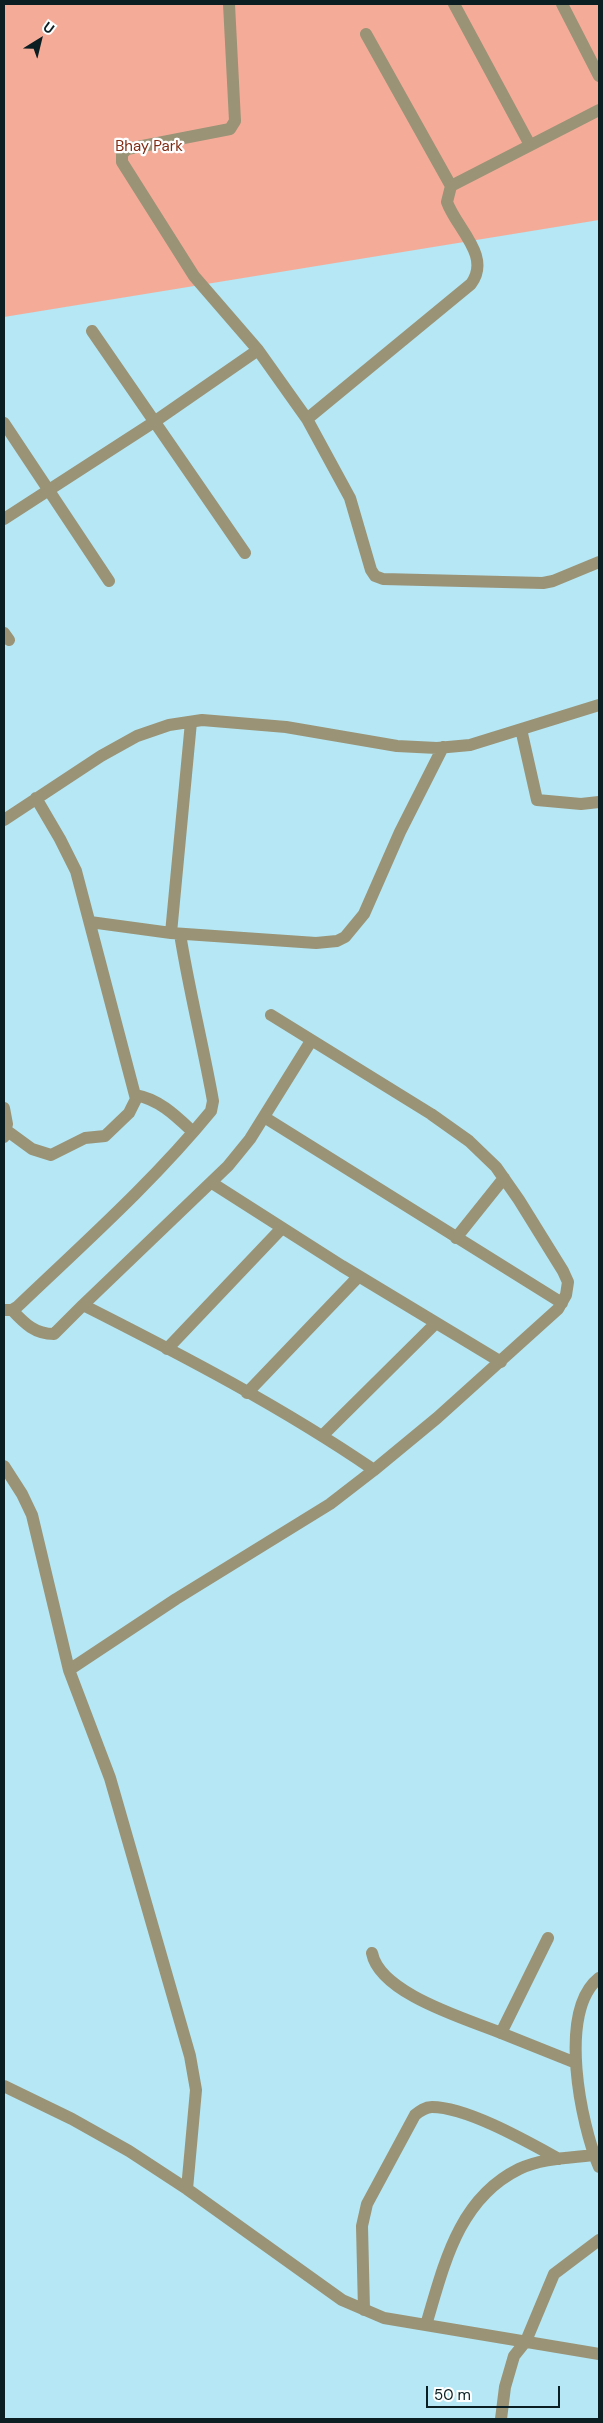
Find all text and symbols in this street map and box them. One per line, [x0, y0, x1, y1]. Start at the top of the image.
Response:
north arrow [15, 15, 65, 65]
text: U [40, 18, 58, 38]
park label: Bhay Park [115, 138, 183, 156]
scale bar [428, 2376, 562, 2408]
text: 50 m [434, 2385, 471, 2405]

